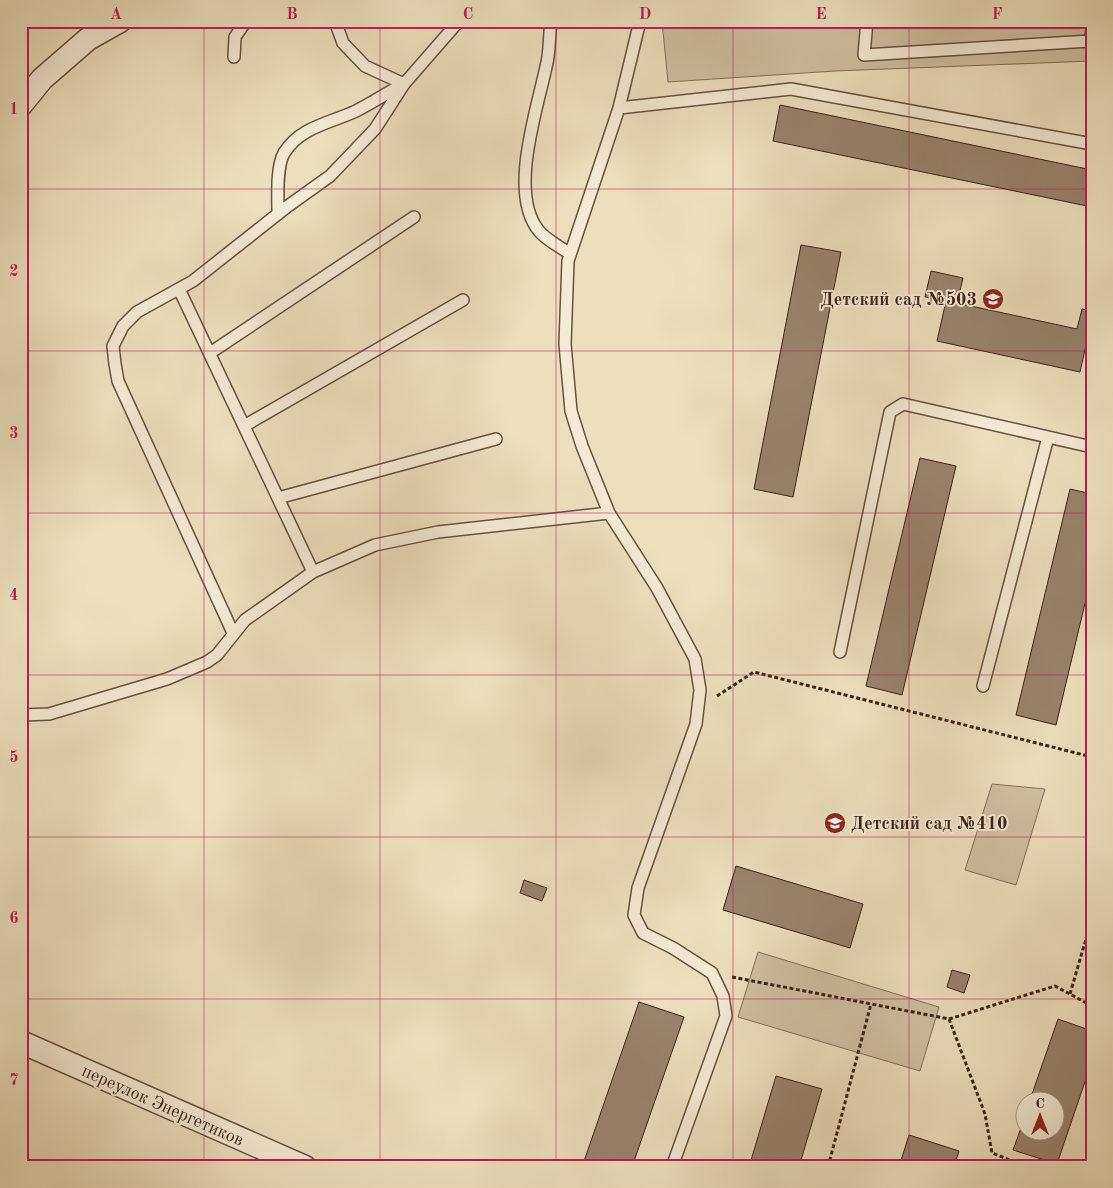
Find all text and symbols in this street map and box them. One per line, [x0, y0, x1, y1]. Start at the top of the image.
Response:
text: A [110, 7, 122, 23]
text: B [286, 7, 298, 23]
text: C [463, 7, 473, 23]
text: D [639, 7, 651, 23]
text: E [815, 7, 827, 23]
text: F [992, 7, 1003, 23]
text: 1 [9, 102, 19, 118]
text: 2 [9, 264, 19, 280]
school or university icon: Детский сад №503 [981, 287, 1005, 311]
place label: Детский сад №503 [820, 291, 977, 309]
text: 3 [9, 426, 19, 442]
text: 4 [9, 588, 19, 604]
text: 5 [9, 750, 19, 766]
school or university icon: Детский сад №410 [823, 811, 847, 835]
place label: Детский сад №410 [851, 815, 1008, 833]
text: 6 [9, 911, 19, 927]
street label: переулок Энергетиков [79, 1062, 246, 1150]
text: 7 [9, 1073, 19, 1089]
north arrow [1016, 1090, 1066, 1140]
text: С [1035, 1097, 1045, 1111]

